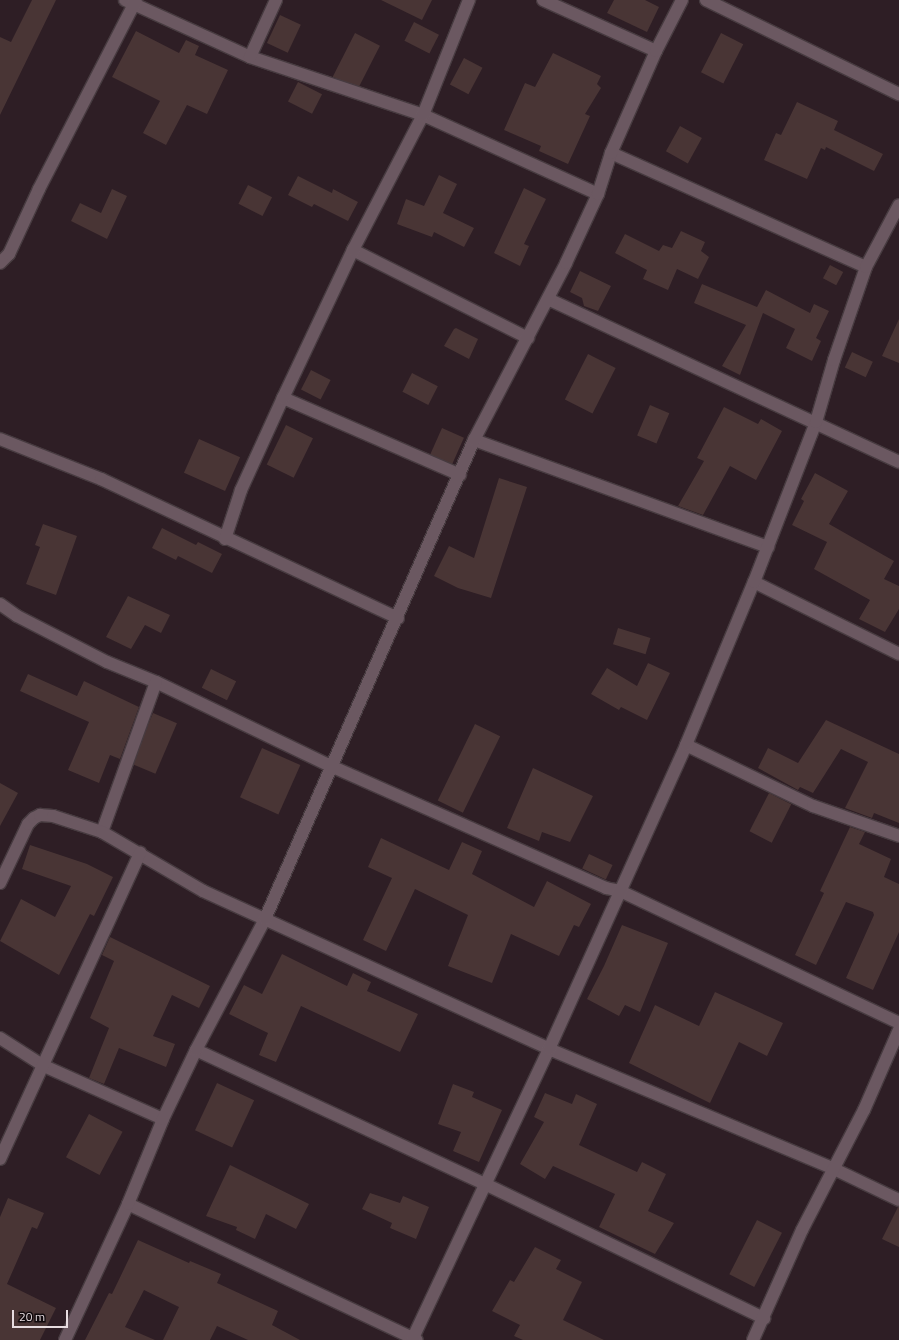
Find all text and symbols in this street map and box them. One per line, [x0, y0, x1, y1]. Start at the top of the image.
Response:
scale bar [14, 1302, 70, 1328]
text: 20 m [19, 1307, 45, 1326]

